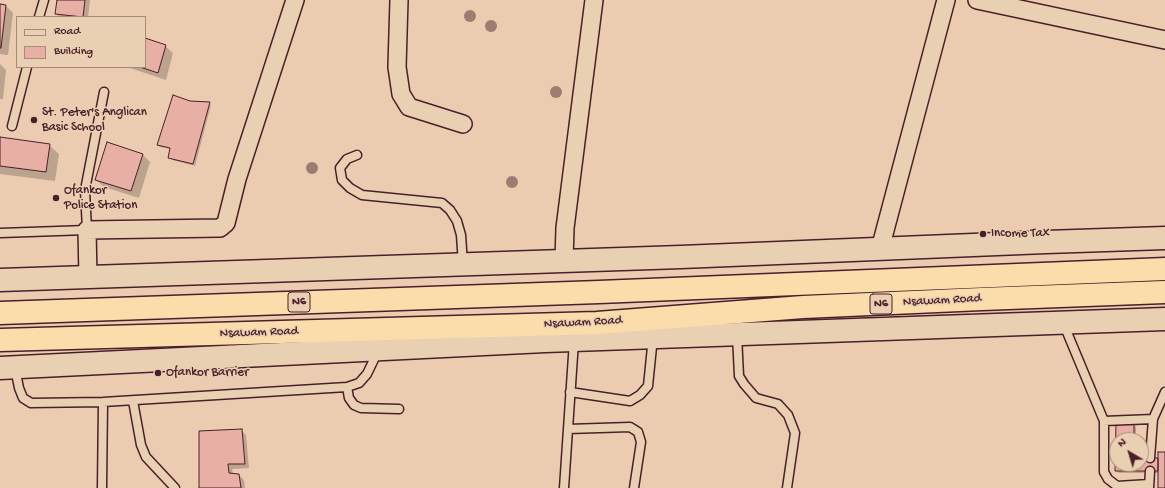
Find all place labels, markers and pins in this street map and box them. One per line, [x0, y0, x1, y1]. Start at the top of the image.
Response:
place label: St. Peter's Anglican Basic School [42, 105, 147, 136]
marker: St. Peter's Anglican Basic School [29, 115, 39, 125]
place label: Ofankor Police Station [64, 183, 137, 214]
marker: Ofankor Police Station [51, 193, 61, 203]
place label: Income Tax [991, 226, 1050, 242]
marker: Income Tax [978, 229, 988, 239]
place label: Ofankor Barrier [166, 365, 249, 381]
marker: Ofankor Barrier [153, 368, 163, 378]

